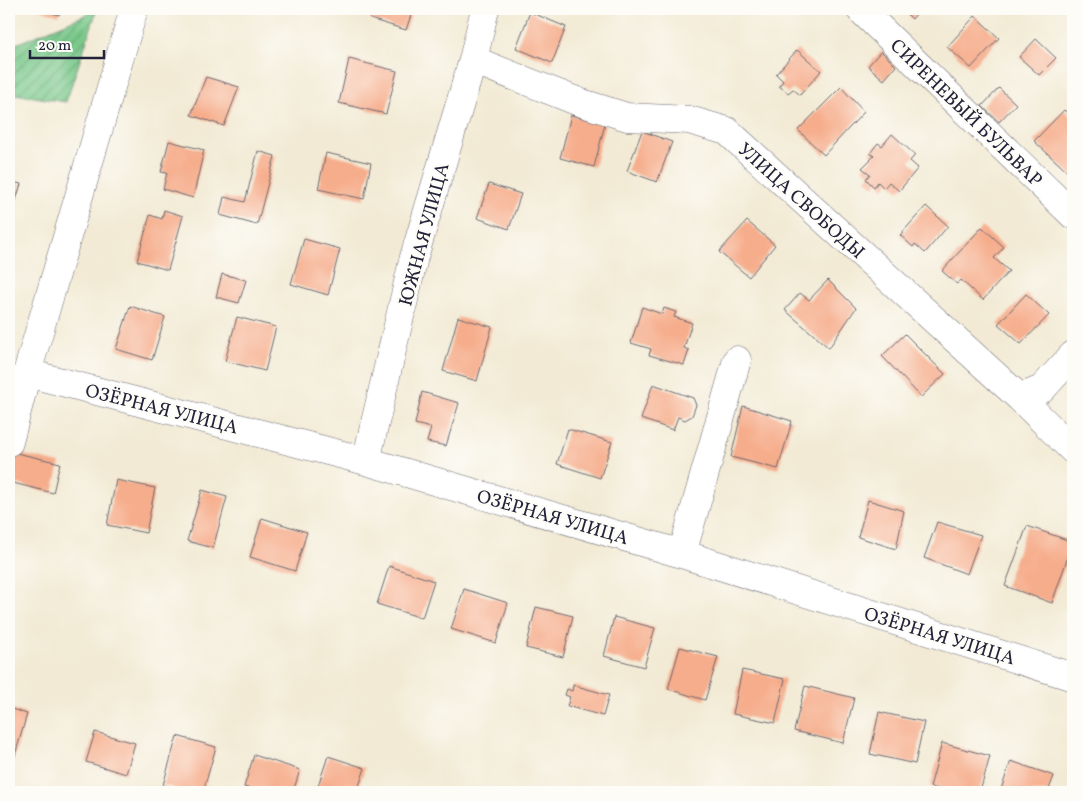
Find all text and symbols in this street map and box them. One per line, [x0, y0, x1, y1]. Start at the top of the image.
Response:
scale bar [30, 28, 104, 60]
street label: СИРЕНЕВЫЙ БУЛЬВАР [884, 34, 1048, 193]
text: 20 m [38, 36, 71, 57]
street label: УЛИЦА СВОБОДЫ [732, 137, 870, 266]
street label: ЮЖНАЯ УЛИЦА [393, 160, 457, 309]
street label: ОЗЁРНАЯ УЛИЦА [82, 378, 241, 441]
street label: ОЗЁРНАЯ УЛИЦА [474, 484, 631, 552]
street label: ОЗЁРНАЯ УЛИЦА [861, 602, 1018, 672]

